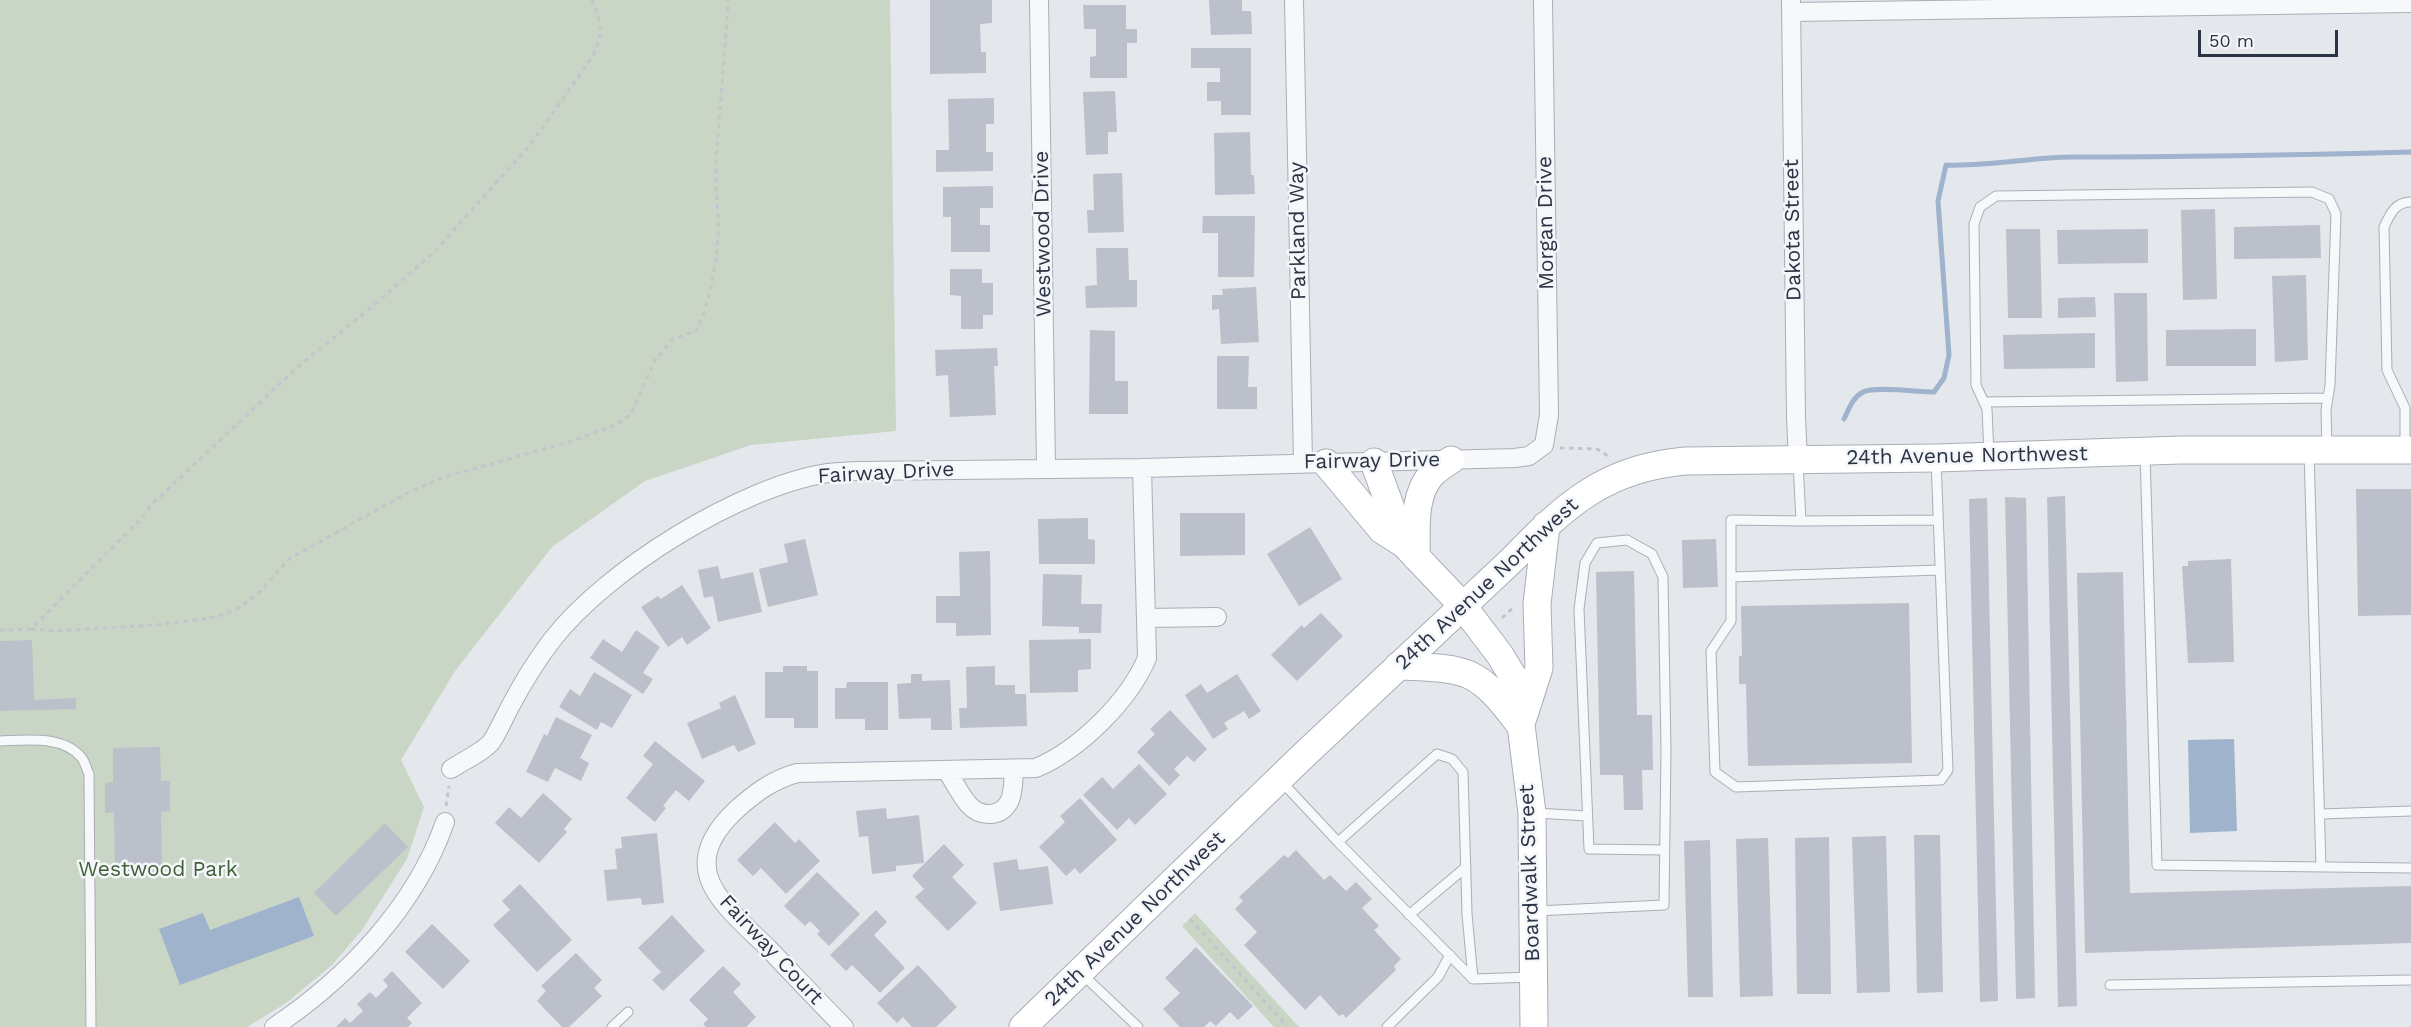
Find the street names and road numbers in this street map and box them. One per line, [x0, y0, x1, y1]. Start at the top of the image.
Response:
street label: Westwood Drive [1029, 151, 1057, 317]
street label: Morgan Drive [1532, 156, 1560, 290]
street label: Dakota Street [1779, 159, 1807, 301]
street label: Parkland Way [1284, 162, 1312, 300]
street label: 24th Avenue Northwest [1846, 441, 2088, 471]
street label: Fairway Drive [1303, 447, 1441, 475]
street label: Fairway Drive [817, 457, 955, 489]
street label: 24th Avenue Northwest [1390, 492, 1584, 676]
street label: Boardwalk Street [1514, 784, 1546, 962]
street label: 24th Avenue Northwest [1039, 826, 1231, 1012]
street label: Fairway Court [714, 890, 828, 1010]

